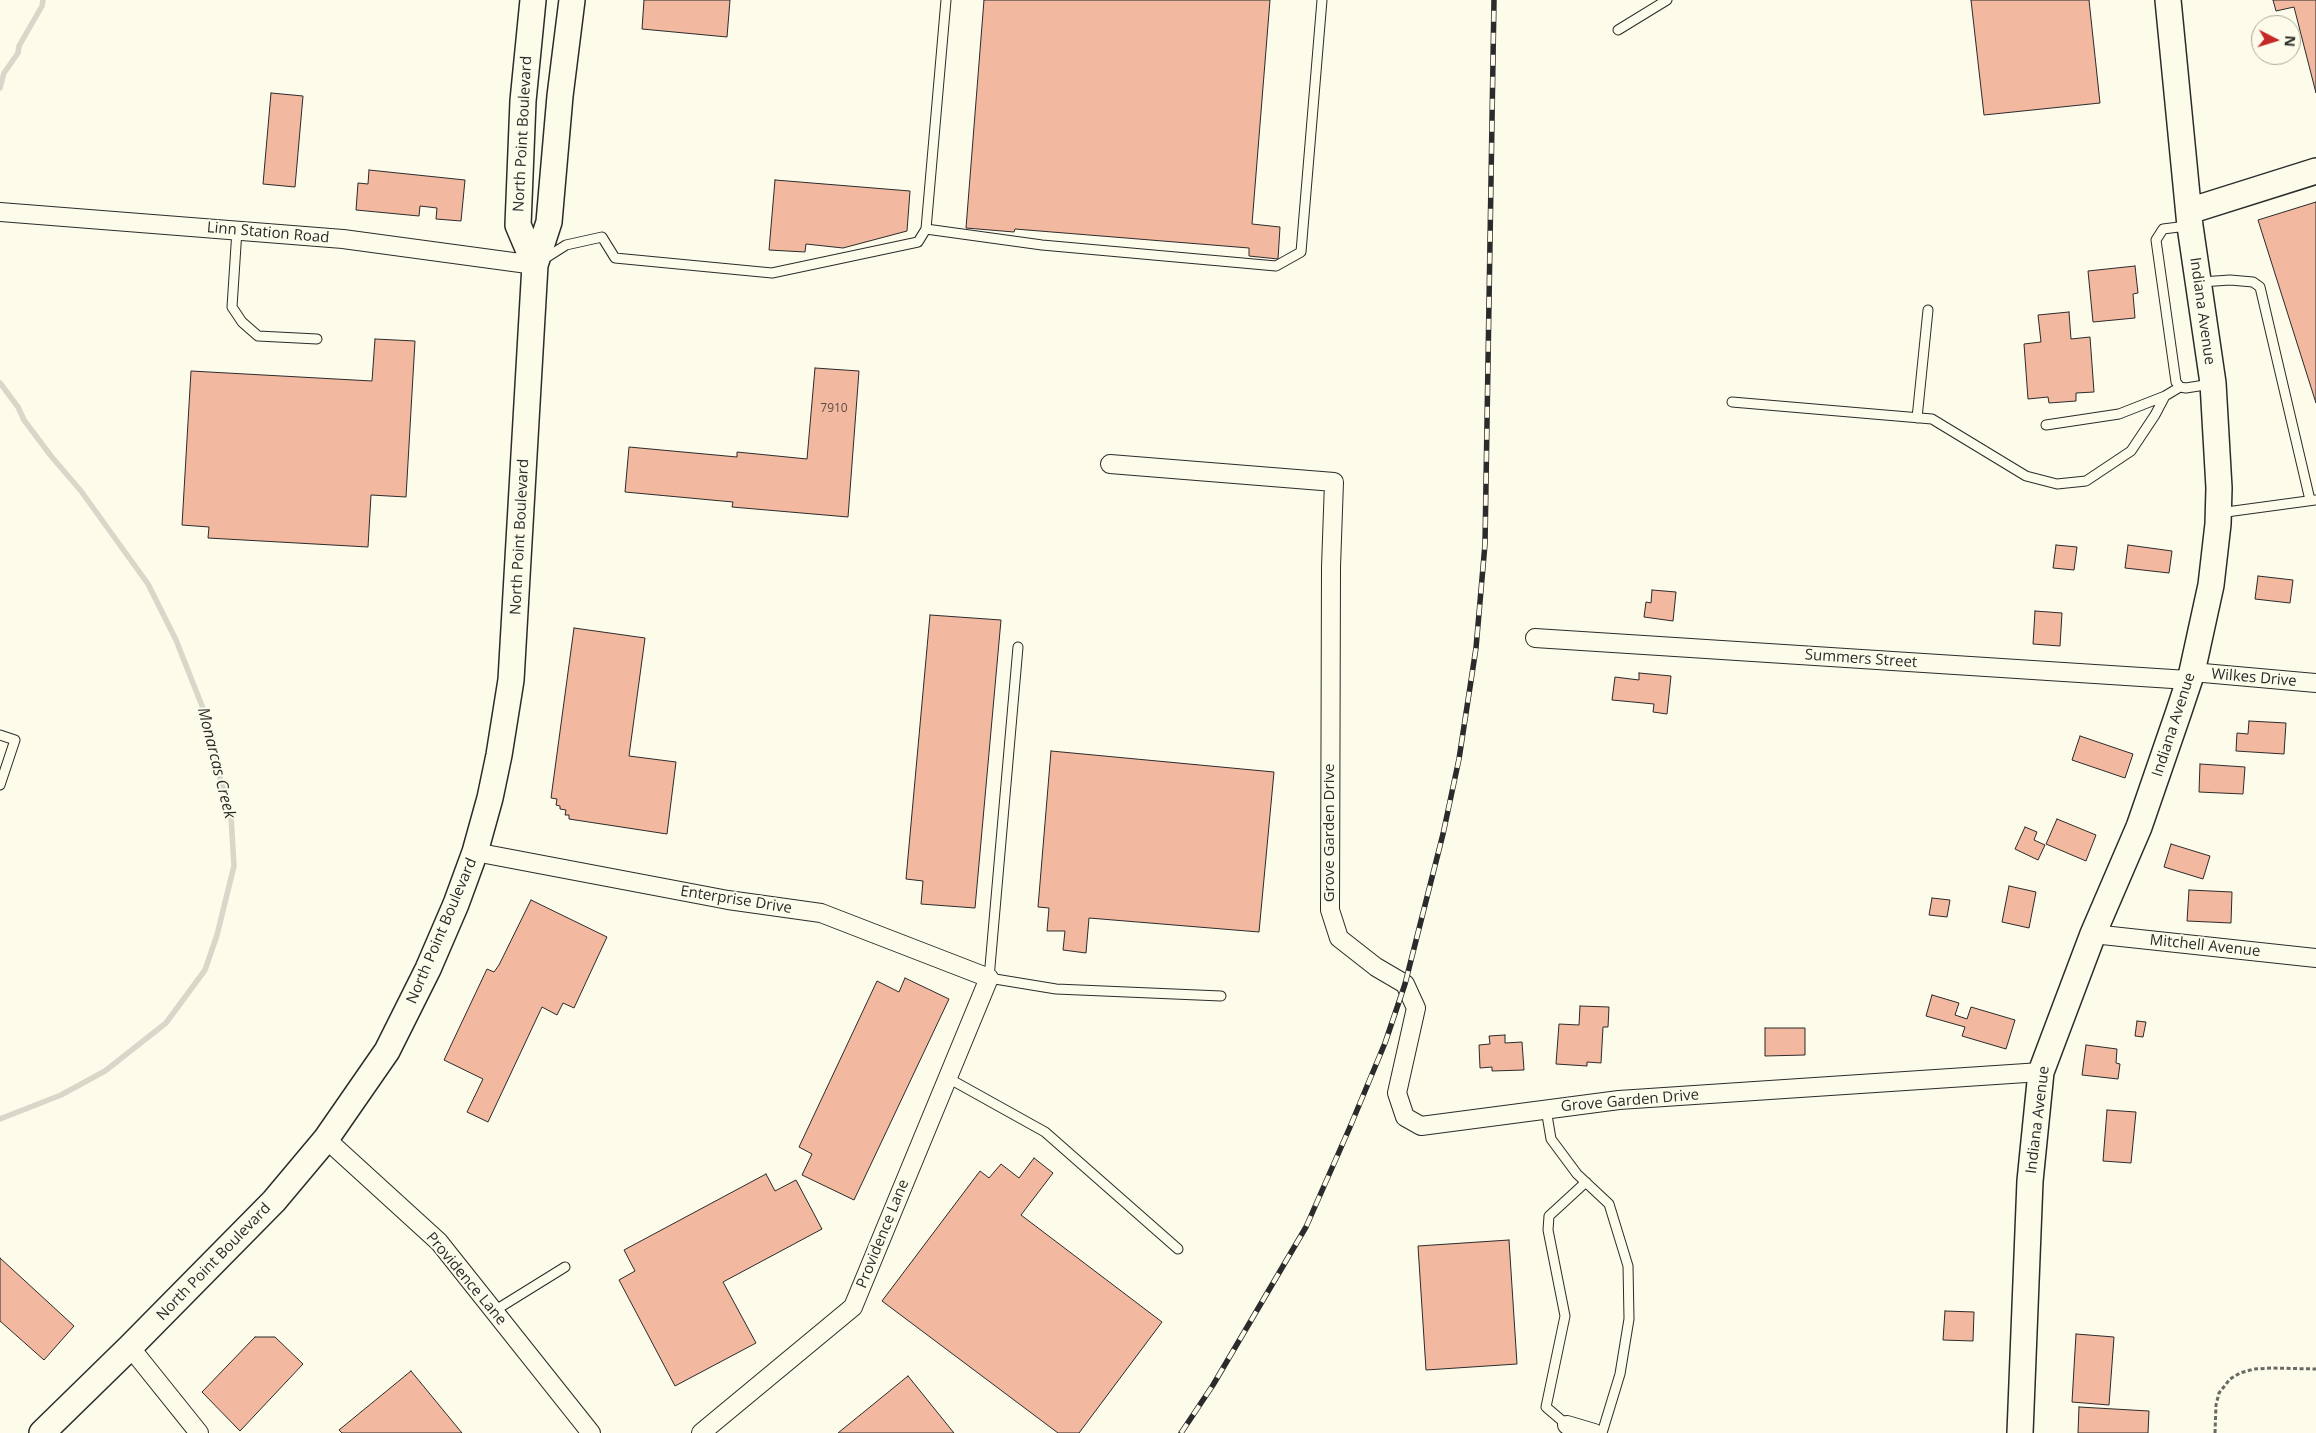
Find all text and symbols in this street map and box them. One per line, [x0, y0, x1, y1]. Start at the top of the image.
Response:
north arrow [2251, 15, 2301, 65]
text: N [2280, 35, 2300, 48]
street label: North Point Boulevard [510, 55, 536, 213]
street label: Linn Station Road [206, 219, 330, 247]
street label: Indiana Avenue [2186, 256, 2218, 366]
house number: 7910 [820, 402, 848, 416]
street label: North Point Boulevard [507, 458, 533, 616]
street label: Summers Street [1804, 646, 1918, 672]
street label: Wilkes Drive [2211, 665, 2297, 691]
street label: Indiana Avenue [2149, 671, 2199, 779]
water label: Monarcas Creek [193, 705, 239, 821]
street label: Grove Garden Drive [1321, 764, 1339, 902]
street label: North Point Boulevard [403, 855, 481, 1007]
street label: Enterprise Drive [679, 882, 793, 918]
street label: Mitchell Avenue [2149, 931, 2261, 961]
street label: Indiana Avenue [2022, 1065, 2054, 1175]
street label: Grove Garden Drive [1560, 1086, 1700, 1116]
street label: Providence Lane [853, 1177, 913, 1291]
street label: North Point Boulevard [153, 1199, 275, 1325]
street label: Providence Lane [422, 1229, 510, 1329]

